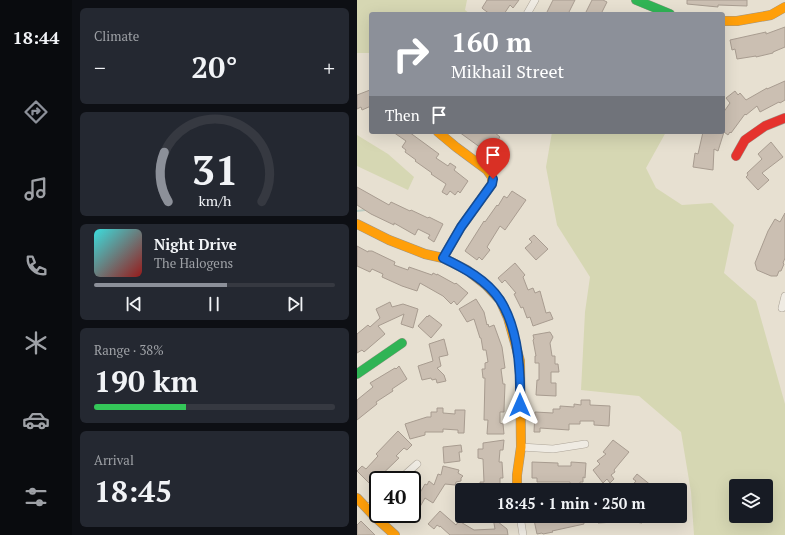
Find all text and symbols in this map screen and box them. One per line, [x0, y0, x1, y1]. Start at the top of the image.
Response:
text: 160 m [451, 23, 532, 60]
text: 18:44 [13, 25, 59, 49]
text: Climate [94, 27, 139, 45]
icon: right [385, 28, 437, 80]
text: 20° [191, 47, 238, 87]
text: − [94, 53, 106, 82]
text: + [323, 53, 335, 82]
text: Mikhail Street [451, 59, 564, 83]
icon: directions [22, 98, 50, 126]
icon: arrive [428, 104, 450, 126]
text: Then [385, 105, 420, 125]
pin [476, 138, 510, 179]
text: 31 [191, 142, 238, 197]
icon: arrive [482, 144, 504, 166]
icon: music [22, 175, 50, 203]
text: km/h [198, 190, 232, 209]
text: Night Drive [154, 234, 237, 254]
icon: phone [22, 252, 50, 280]
text: The Halogens [154, 254, 233, 272]
icon: previous [123, 293, 145, 315]
icon: pause [203, 293, 225, 315]
icon: next [284, 293, 306, 315]
icon: climate [22, 329, 50, 357]
text: Range · 38% [94, 341, 164, 359]
text: 190 km [94, 361, 198, 401]
position arrow [499, 384, 541, 426]
icon: car [22, 406, 50, 434]
text: Arrival [94, 451, 134, 469]
text: 18:45 [94, 471, 172, 511]
speed limit sign: 40 [369, 471, 421, 523]
map controls [729, 479, 773, 523]
button: layers [729, 479, 773, 523]
icon: filters [22, 483, 50, 511]
text: 18:45 · 1 min · 250 m [497, 493, 645, 513]

